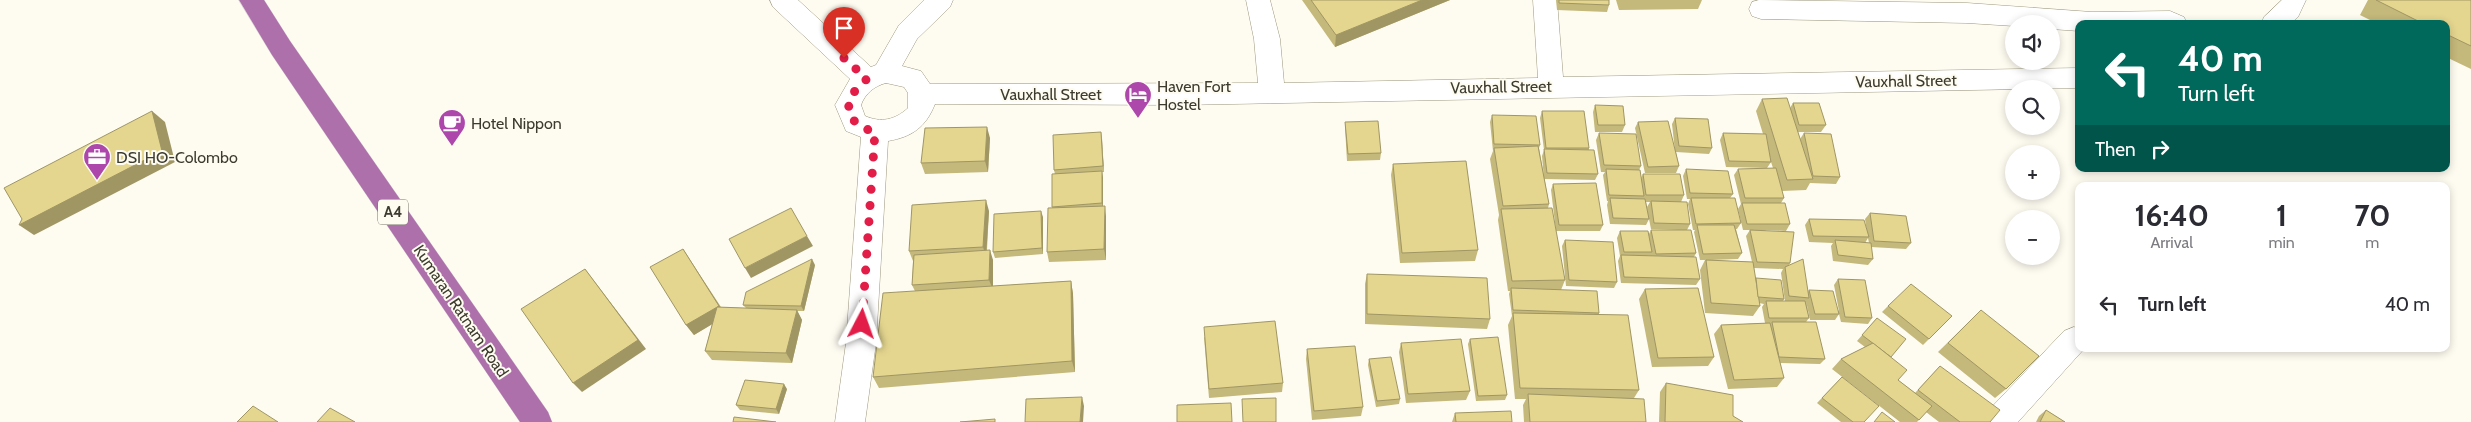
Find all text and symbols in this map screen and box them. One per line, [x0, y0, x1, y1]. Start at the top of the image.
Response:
pin [823, 7, 865, 58]
icon: arrive [830, 14, 858, 42]
map controls [2005, 15, 2060, 265]
button: sound [2005, 15, 2060, 70]
text: 40 m [2178, 37, 2263, 80]
icon: left [2095, 40, 2160, 105]
street label: Vauxhall Street [1855, 71, 1957, 91]
place label: Haven Fort Hostel [1157, 77, 1232, 114]
street label: Vauxhall Street [1450, 77, 1552, 97]
hotel icon: Haven Fort Hostel [1123, 80, 1153, 119]
button: search [2005, 80, 2060, 135]
text: Turn left [2178, 80, 2255, 107]
street label: Vauxhall Street [1000, 85, 1102, 104]
cafe icon: Hotel Nippon [437, 108, 467, 147]
place label: Hotel Nippon [471, 114, 562, 133]
icon: right [2146, 135, 2174, 163]
text: Then [2095, 138, 2136, 161]
office icon: DSI HO-Colombo [82, 142, 112, 181]
button: + [2005, 145, 2060, 200]
place label: DSI HO-Colombo [116, 148, 238, 167]
text: 16:40 [2135, 197, 2209, 234]
text: 1 [2276, 197, 2287, 234]
text: 70 [2354, 197, 2391, 234]
road number: A4 [378, 200, 408, 224]
button: − [2005, 210, 2060, 265]
text: Arrival [2150, 233, 2193, 252]
text: min [2268, 233, 2295, 252]
text: m [2365, 233, 2379, 252]
street label: Kumaran Ratnam Road [410, 241, 512, 381]
icon: left [2095, 291, 2123, 319]
text: Turn left [2138, 293, 2206, 316]
text: 40 m [2385, 293, 2430, 316]
position arrow [835, 297, 887, 349]

